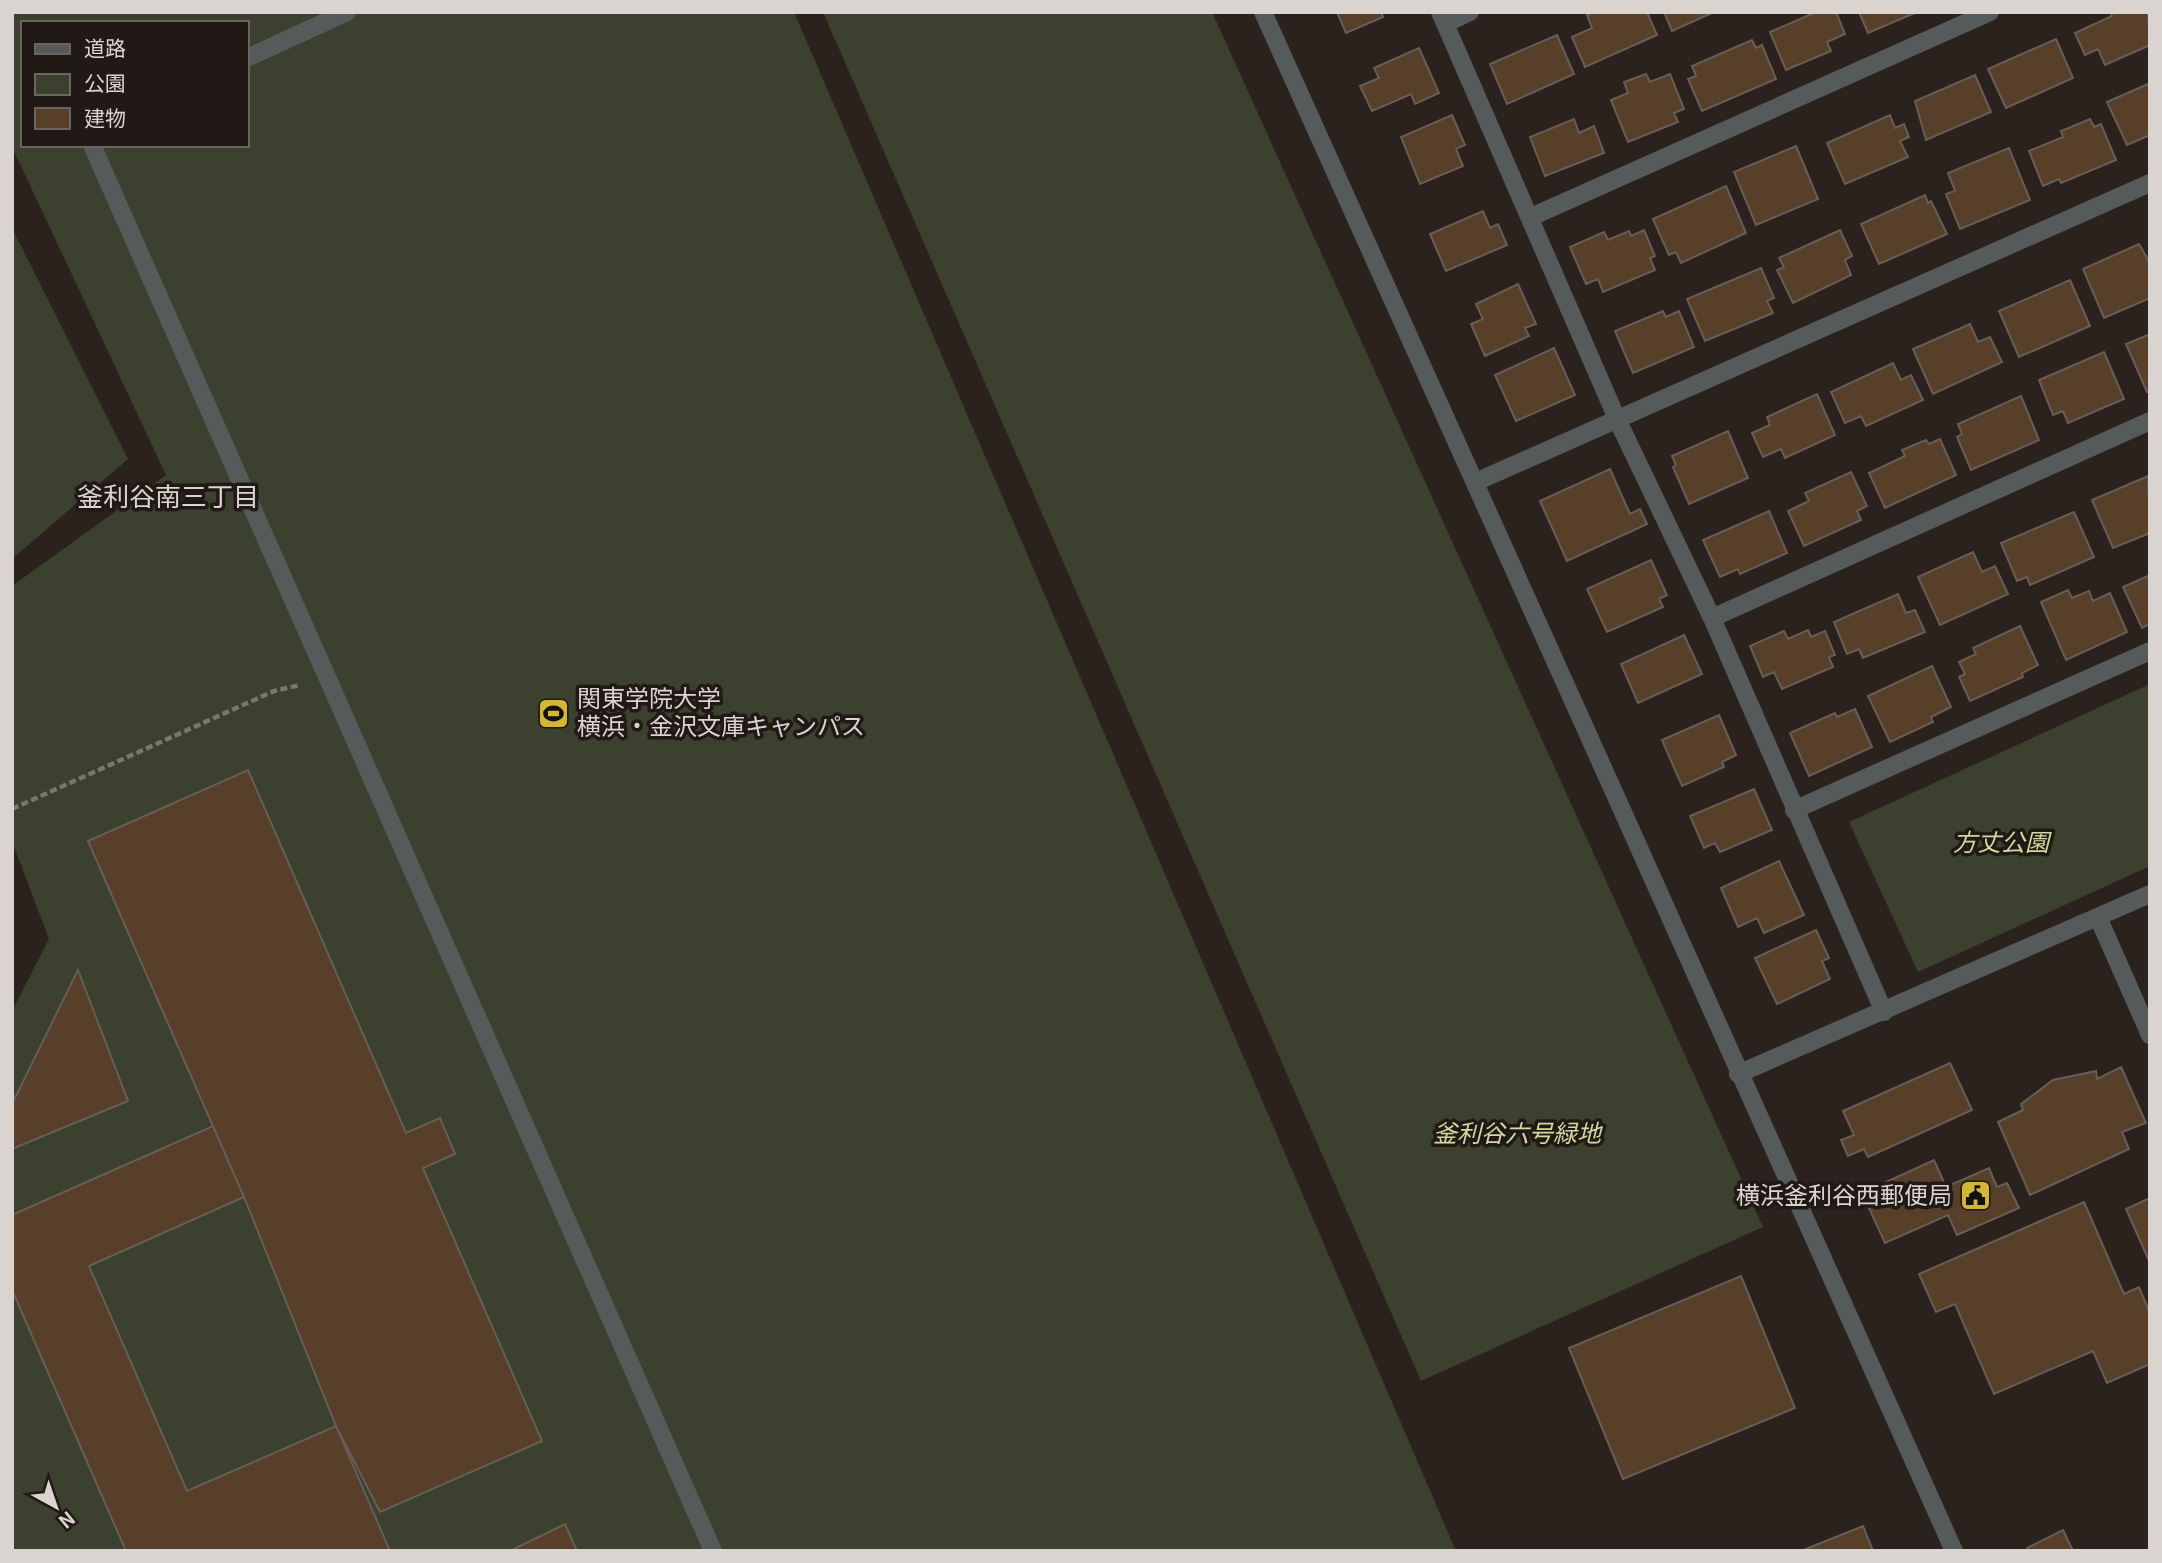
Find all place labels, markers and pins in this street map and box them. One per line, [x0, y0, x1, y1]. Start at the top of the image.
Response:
place label: 関東学院大学 横浜・金沢文庫キャンパス [577, 679, 865, 742]
sports icon: 関東学院大学 横浜・金沢文庫キャンパス [537, 696, 571, 730]
place label: 横浜釜利谷西郵便局 [1736, 1176, 1952, 1211]
public building icon: 横浜釜利谷西郵便局 [1958, 1179, 1992, 1213]

